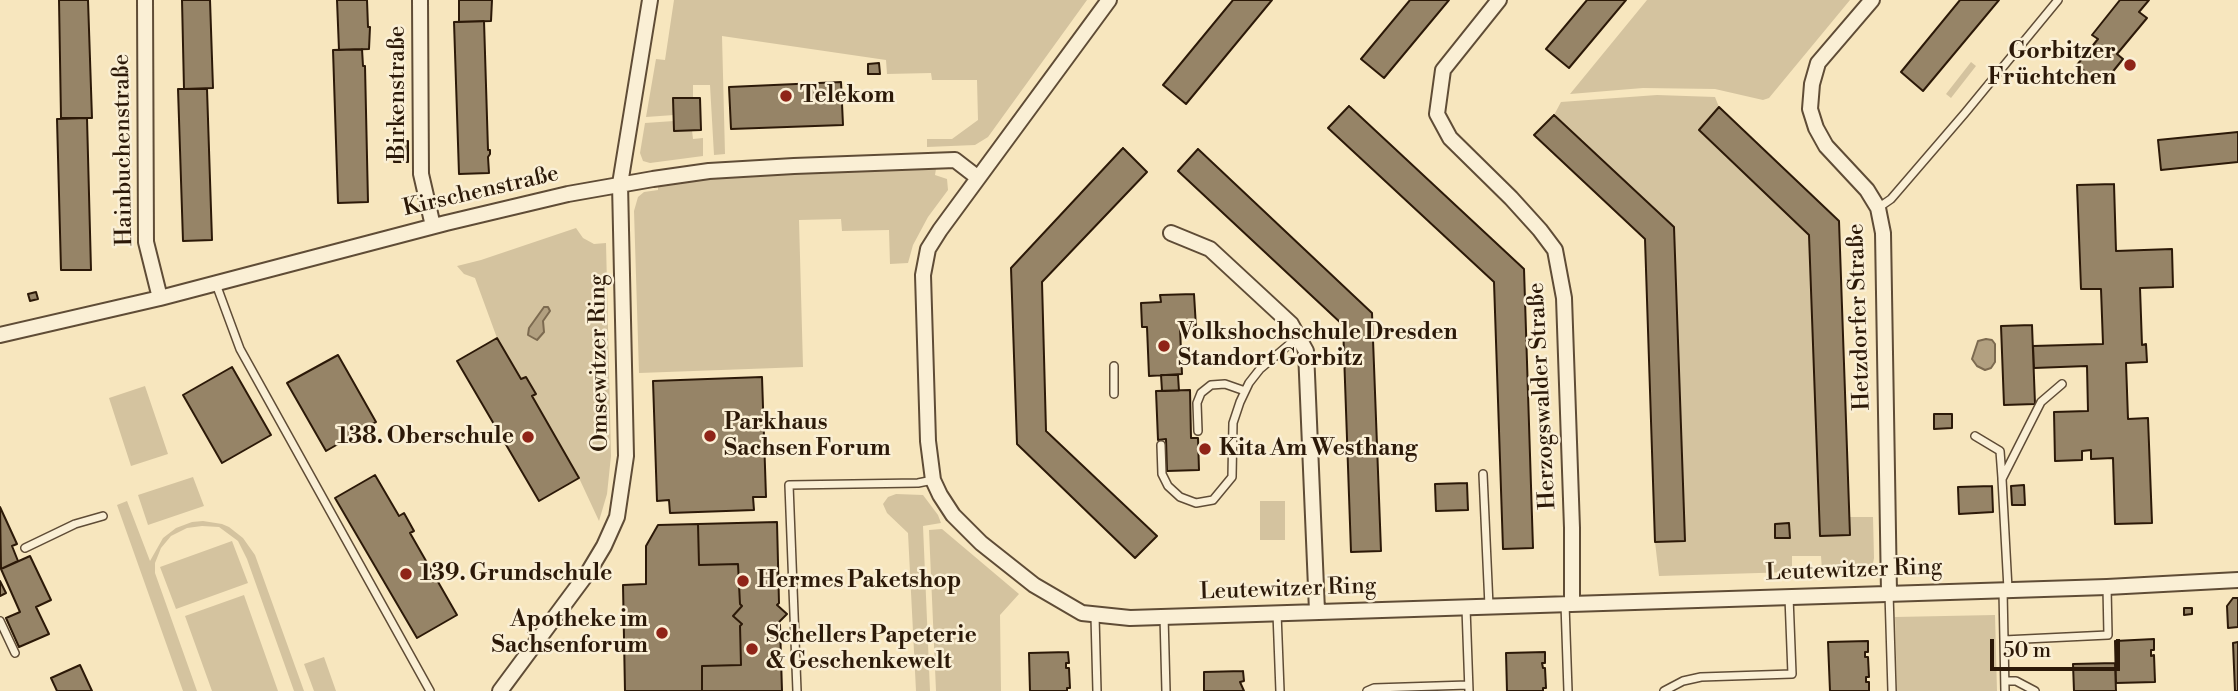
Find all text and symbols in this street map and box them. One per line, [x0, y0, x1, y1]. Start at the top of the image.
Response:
street label: Birkenstraße [384, 26, 412, 160]
place label: Gorbitzer Früchtchen [1988, 38, 2116, 92]
street label: Hainbuchenstraße [109, 54, 139, 246]
marker: Gorbitzer Früchtchen [2122, 57, 2138, 73]
place label: Telekom [800, 82, 895, 110]
marker: Telekom [778, 88, 794, 104]
street label: Kirschenstraße [400, 161, 562, 223]
street label: Hetzdorfer Straße [1843, 223, 1877, 411]
street label: Omsewitzer Ring [585, 274, 615, 452]
street label: Herzogswalder Straße [1523, 282, 1563, 510]
place label: Volkshochschule Dresden Standort Gorbitz [1178, 319, 1458, 373]
marker: Volkshochschule Dresden Standort Gorbitz [1156, 338, 1172, 354]
place label: Parkhaus Sachsen Forum [724, 409, 891, 463]
place label: 138. Oberschule [337, 423, 514, 451]
marker: Parkhaus Sachsen Forum [702, 428, 718, 444]
marker: 138. Oberschule [520, 429, 536, 445]
place label: Kita Am Westhang [1219, 435, 1418, 463]
marker: Kita Am Westhang [1197, 441, 1213, 457]
street label: Leutewitzer Ring [1765, 554, 1943, 588]
place label: 139. Grundschule [420, 560, 612, 588]
marker: 139. Grundschule [398, 566, 414, 582]
place label: Hermes Paketshop [757, 567, 961, 595]
marker: Hermes Paketshop [735, 573, 751, 589]
street label: Leutewitzer Ring [1199, 573, 1377, 607]
place label: Apotheke im Sachsenforum [492, 606, 648, 660]
place label: Schellers Papeterie & Geschenkewelt [766, 622, 977, 676]
scale bar [1993, 624, 2122, 668]
marker: Apotheke im Sachsenforum [654, 625, 670, 641]
text: 50 m [2003, 638, 2051, 664]
marker: Schellers Papeterie & Geschenkewelt [744, 641, 760, 657]

